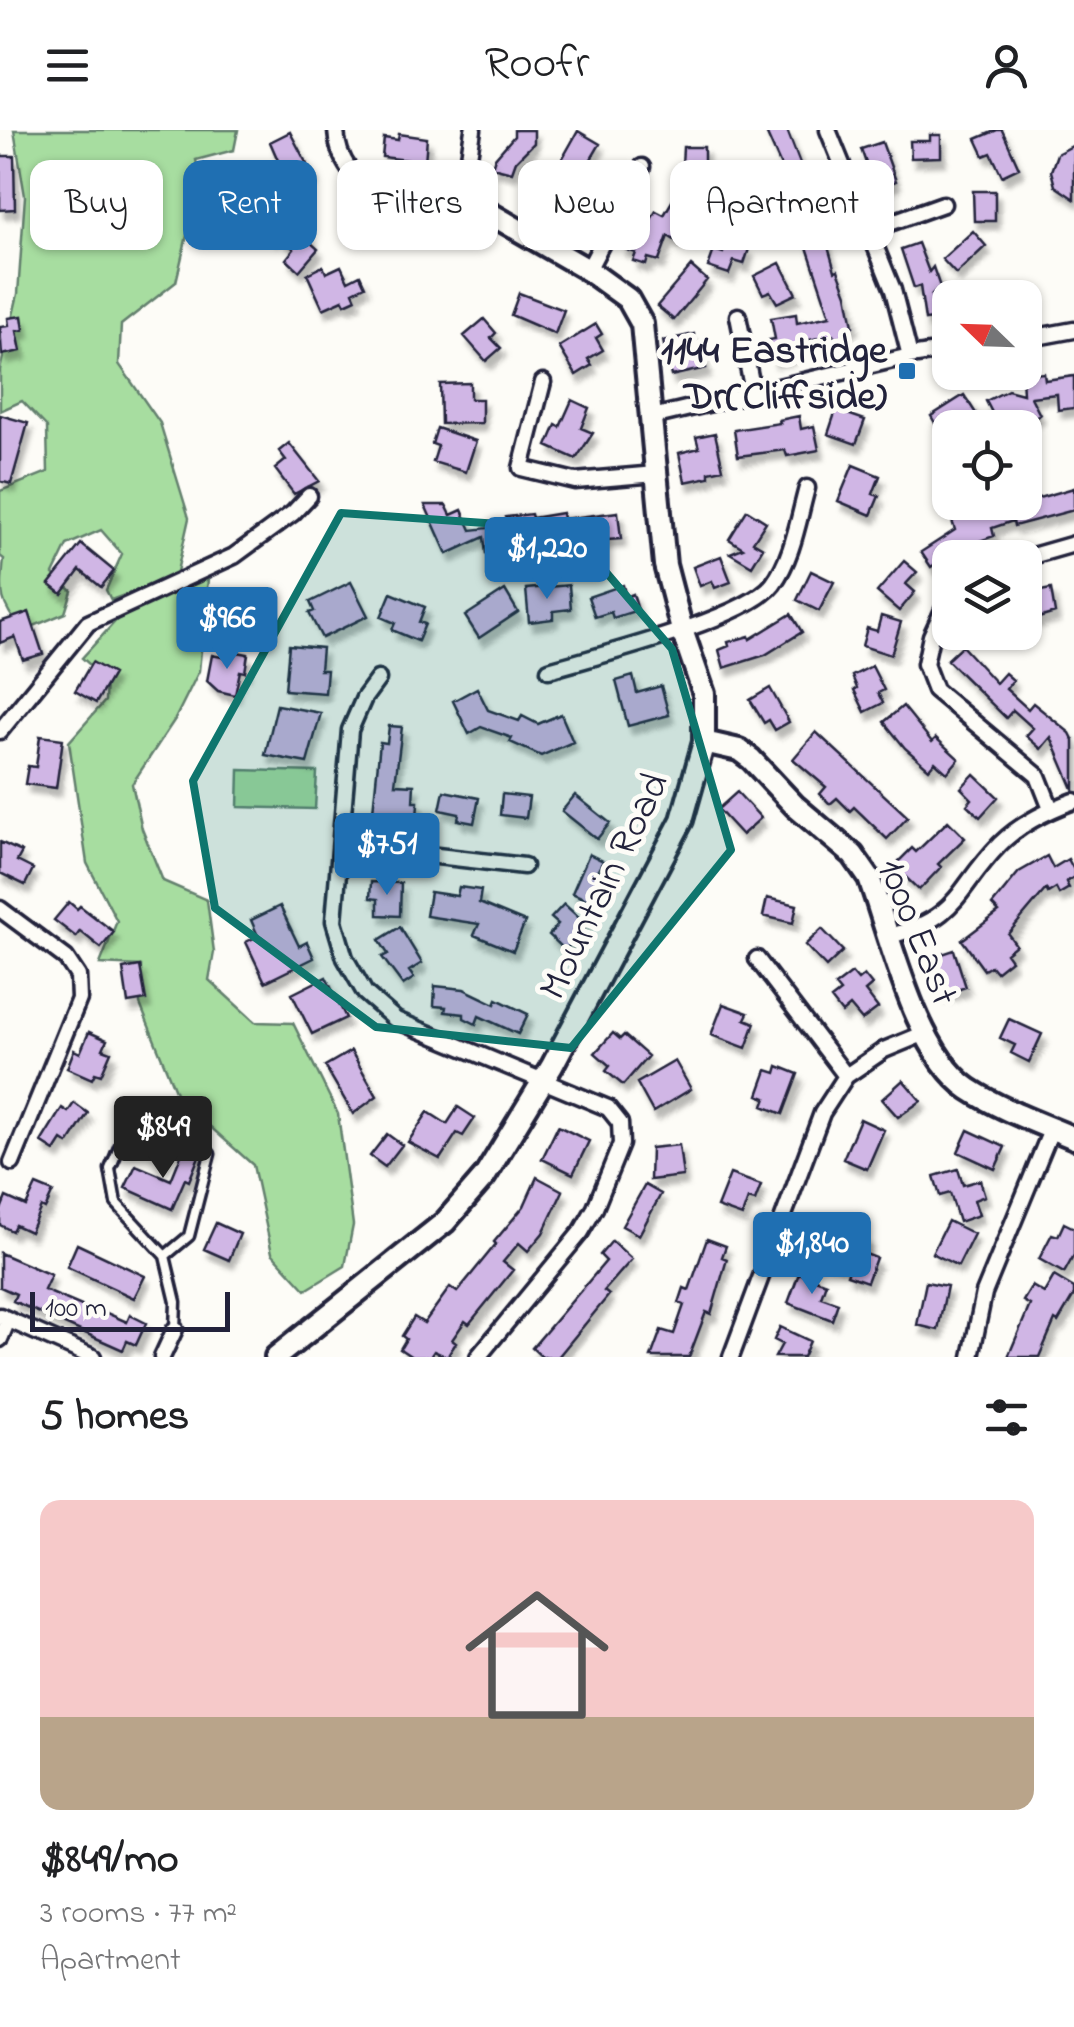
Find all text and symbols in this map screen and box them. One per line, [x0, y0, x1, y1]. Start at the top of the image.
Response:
text: Roofr [484, 32, 590, 98]
icon: menu [40, 38, 95, 93]
icon: person [979, 38, 1034, 93]
chip: Buy [30, 160, 163, 250]
chip: Rent [183, 160, 317, 250]
chip: Filters [337, 160, 498, 250]
chip: New [518, 160, 650, 250]
chip: Apartment [670, 160, 894, 250]
north arrow [932, 280, 1042, 390]
map controls [932, 280, 1042, 650]
place label: 1144 Eastridge Dr(Cliffside) [661, 323, 888, 428]
marker: 1144 Eastridge Dr(Cliffside) [896, 360, 918, 382]
button: locate [932, 410, 1042, 520]
pin: $1,220 [466, 517, 628, 602]
text: $1,220 [507, 526, 587, 573]
button: layers [932, 540, 1042, 650]
pin: $966 [168, 587, 286, 672]
text: $966 [198, 596, 256, 643]
street label: Mountain Road [525, 763, 687, 1011]
pin: $751 [328, 813, 446, 898]
text: $751 [356, 822, 418, 869]
street label: 1000 East [860, 850, 972, 1015]
pin: $849 [104, 1096, 222, 1181]
text: $849 [136, 1105, 190, 1152]
pin: $1,840 [731, 1212, 893, 1297]
text: $1,840 [775, 1221, 849, 1268]
scale bar [30, 1287, 230, 1332]
text: 100 m [45, 1289, 107, 1330]
text: 5 homes [40, 1387, 189, 1448]
icon: filters [979, 1390, 1034, 1445]
icon: home [447, 1565, 627, 1745]
text: $849/mo [40, 1830, 179, 1891]
text: 3 rooms · 77 m² [40, 1891, 237, 1938]
text: Apartment [40, 1938, 181, 1985]

